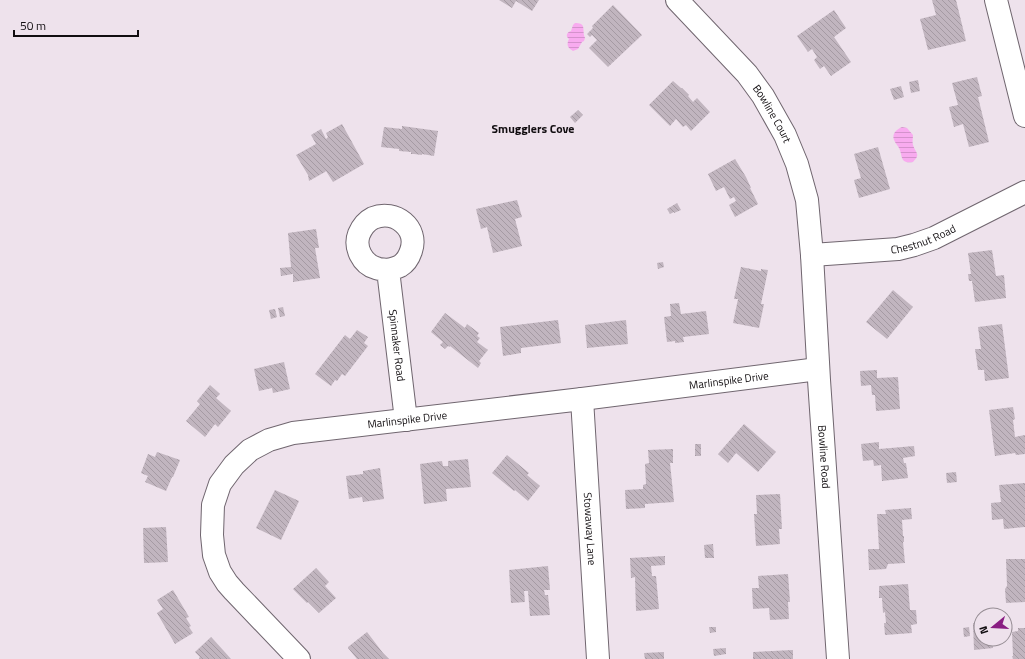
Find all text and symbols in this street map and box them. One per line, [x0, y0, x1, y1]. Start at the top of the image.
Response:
scale bar [14, 12, 138, 38]
text: 50 m [20, 16, 46, 35]
street label: Bowline Court [749, 81, 795, 145]
district label: Smugglers Cove [492, 119, 574, 138]
street label: Chestnut Road [890, 220, 959, 257]
street label: Spinnaker Road [385, 308, 409, 382]
street label: Marlinspike Drive [688, 367, 770, 393]
street label: Marlinspike Drive [366, 407, 448, 432]
street label: Bowline Road [814, 425, 834, 489]
street label: Stowaway Lane [580, 492, 600, 566]
north arrow [973, 607, 1013, 647]
text: N [975, 624, 992, 636]

